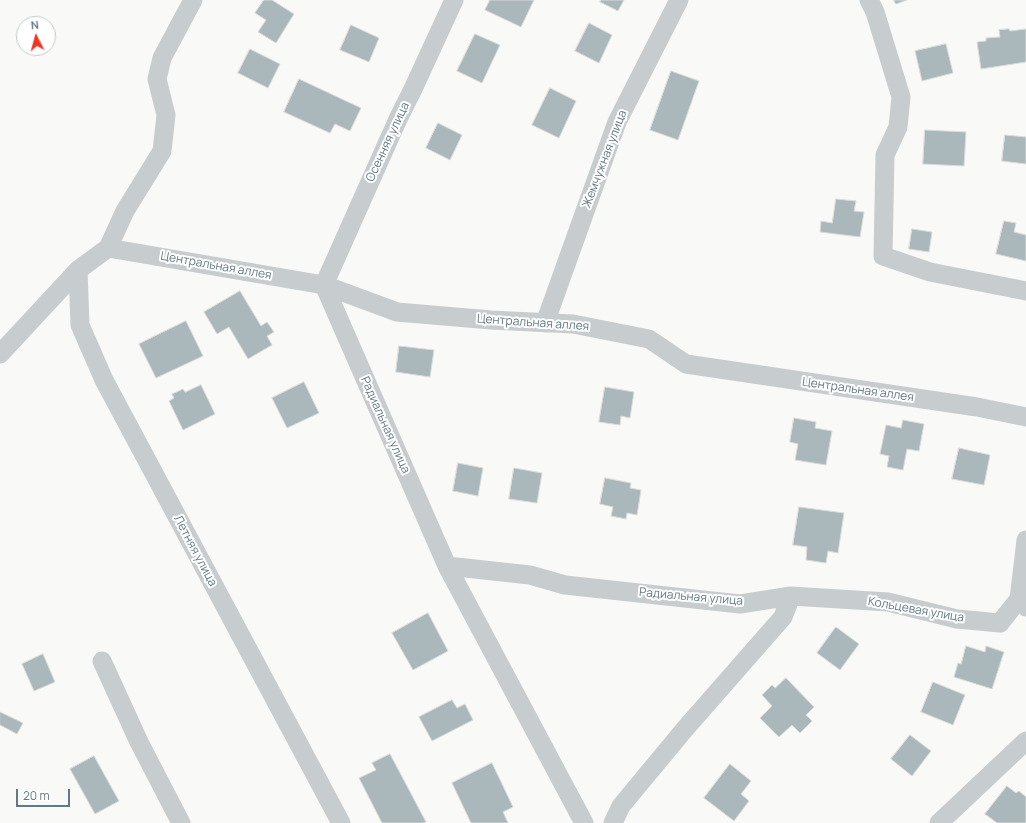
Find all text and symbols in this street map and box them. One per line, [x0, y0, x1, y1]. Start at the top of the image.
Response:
north arrow [16, 16, 56, 56]
text: N [30, 17, 40, 32]
street label: Осенняя улица [363, 100, 413, 184]
street label: Жемчужная улица [580, 108, 630, 210]
street label: Центральная аллея [159, 249, 273, 283]
street label: Центральная аллея [476, 312, 590, 334]
street label: Радиальная улица [357, 374, 413, 476]
street label: Центральная аллея [801, 375, 915, 405]
street label: Летняя улица [170, 513, 220, 589]
street label: Радиальная улица [638, 585, 744, 609]
street label: Кольцевая улица [867, 594, 965, 626]
scale bar [18, 781, 72, 807]
text: 20 m [23, 787, 50, 804]

